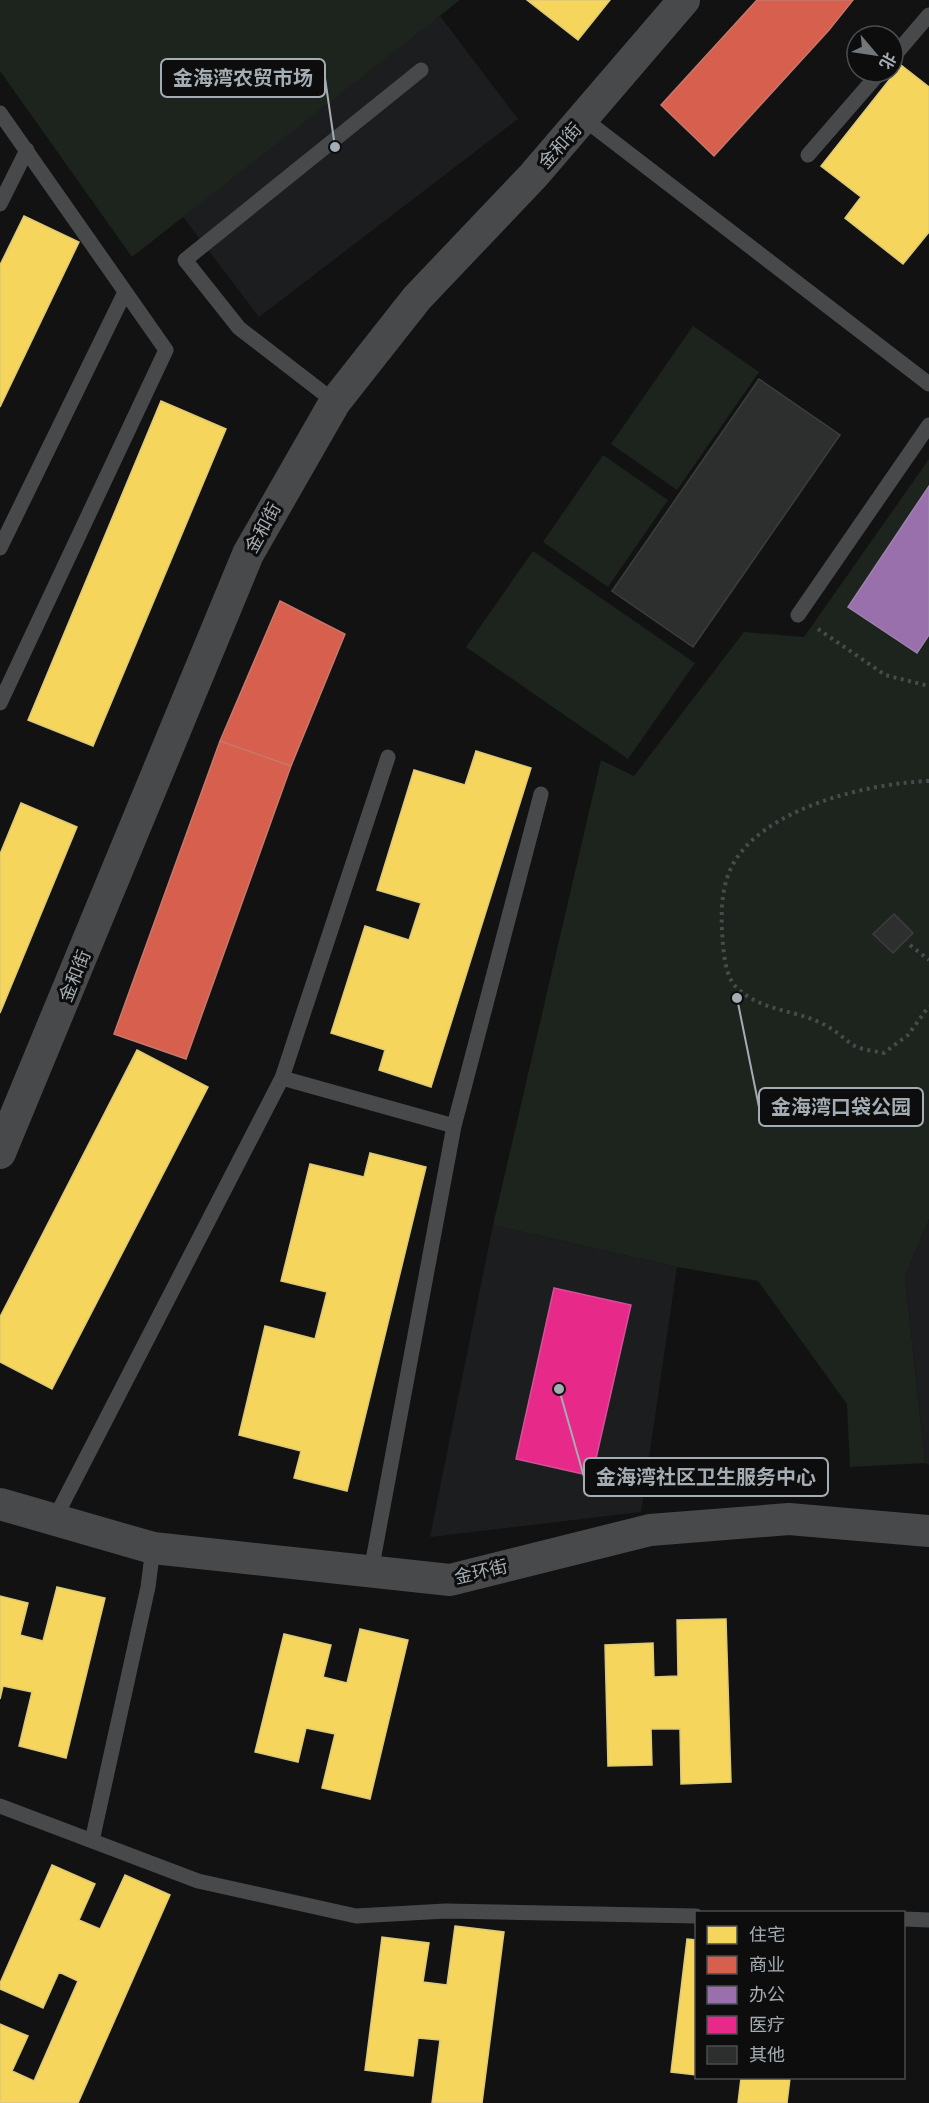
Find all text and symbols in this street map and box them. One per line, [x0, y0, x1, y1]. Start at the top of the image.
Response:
north arrow [845, 24, 905, 84]
text: 北 [875, 49, 901, 73]
callout: 金海湾农贸市场 [161, 59, 325, 97]
text: 金海湾农贸市场 [173, 66, 313, 90]
street label: 金和街 [534, 119, 585, 173]
street label: 金和街 [240, 499, 285, 556]
street label: 金和街 [55, 947, 94, 1005]
callout: 金海湾口袋公园 [759, 1088, 923, 1126]
text: 金海湾口袋公园 [771, 1095, 911, 1119]
callout: 金海湾社区卫生服务中心 [584, 1458, 828, 1496]
text: 金海湾社区卫生服务中心 [596, 1465, 816, 1489]
street label: 金环街 [452, 1555, 510, 1588]
legend [695, 1911, 905, 2079]
text: 住宅 [749, 1924, 785, 1945]
text: 商业 [749, 1954, 785, 1975]
text: 办公 [749, 1984, 785, 2005]
text: 医疗 [749, 2014, 785, 2035]
text: 其他 [749, 2044, 785, 2065]

